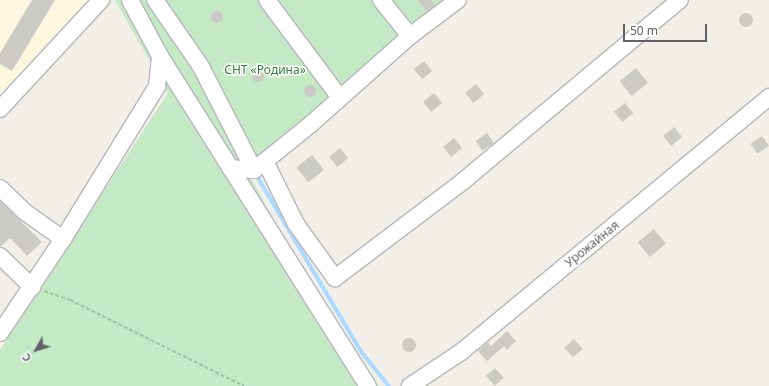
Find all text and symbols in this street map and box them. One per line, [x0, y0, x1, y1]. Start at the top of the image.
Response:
scale bar [625, 16, 709, 42]
text: 50 m [630, 22, 658, 39]
park label: СНТ «Родина» [224, 63, 306, 77]
street label: Урожайная [562, 218, 622, 270]
north arrow [16, 330, 56, 370]
text: С [18, 350, 34, 365]

